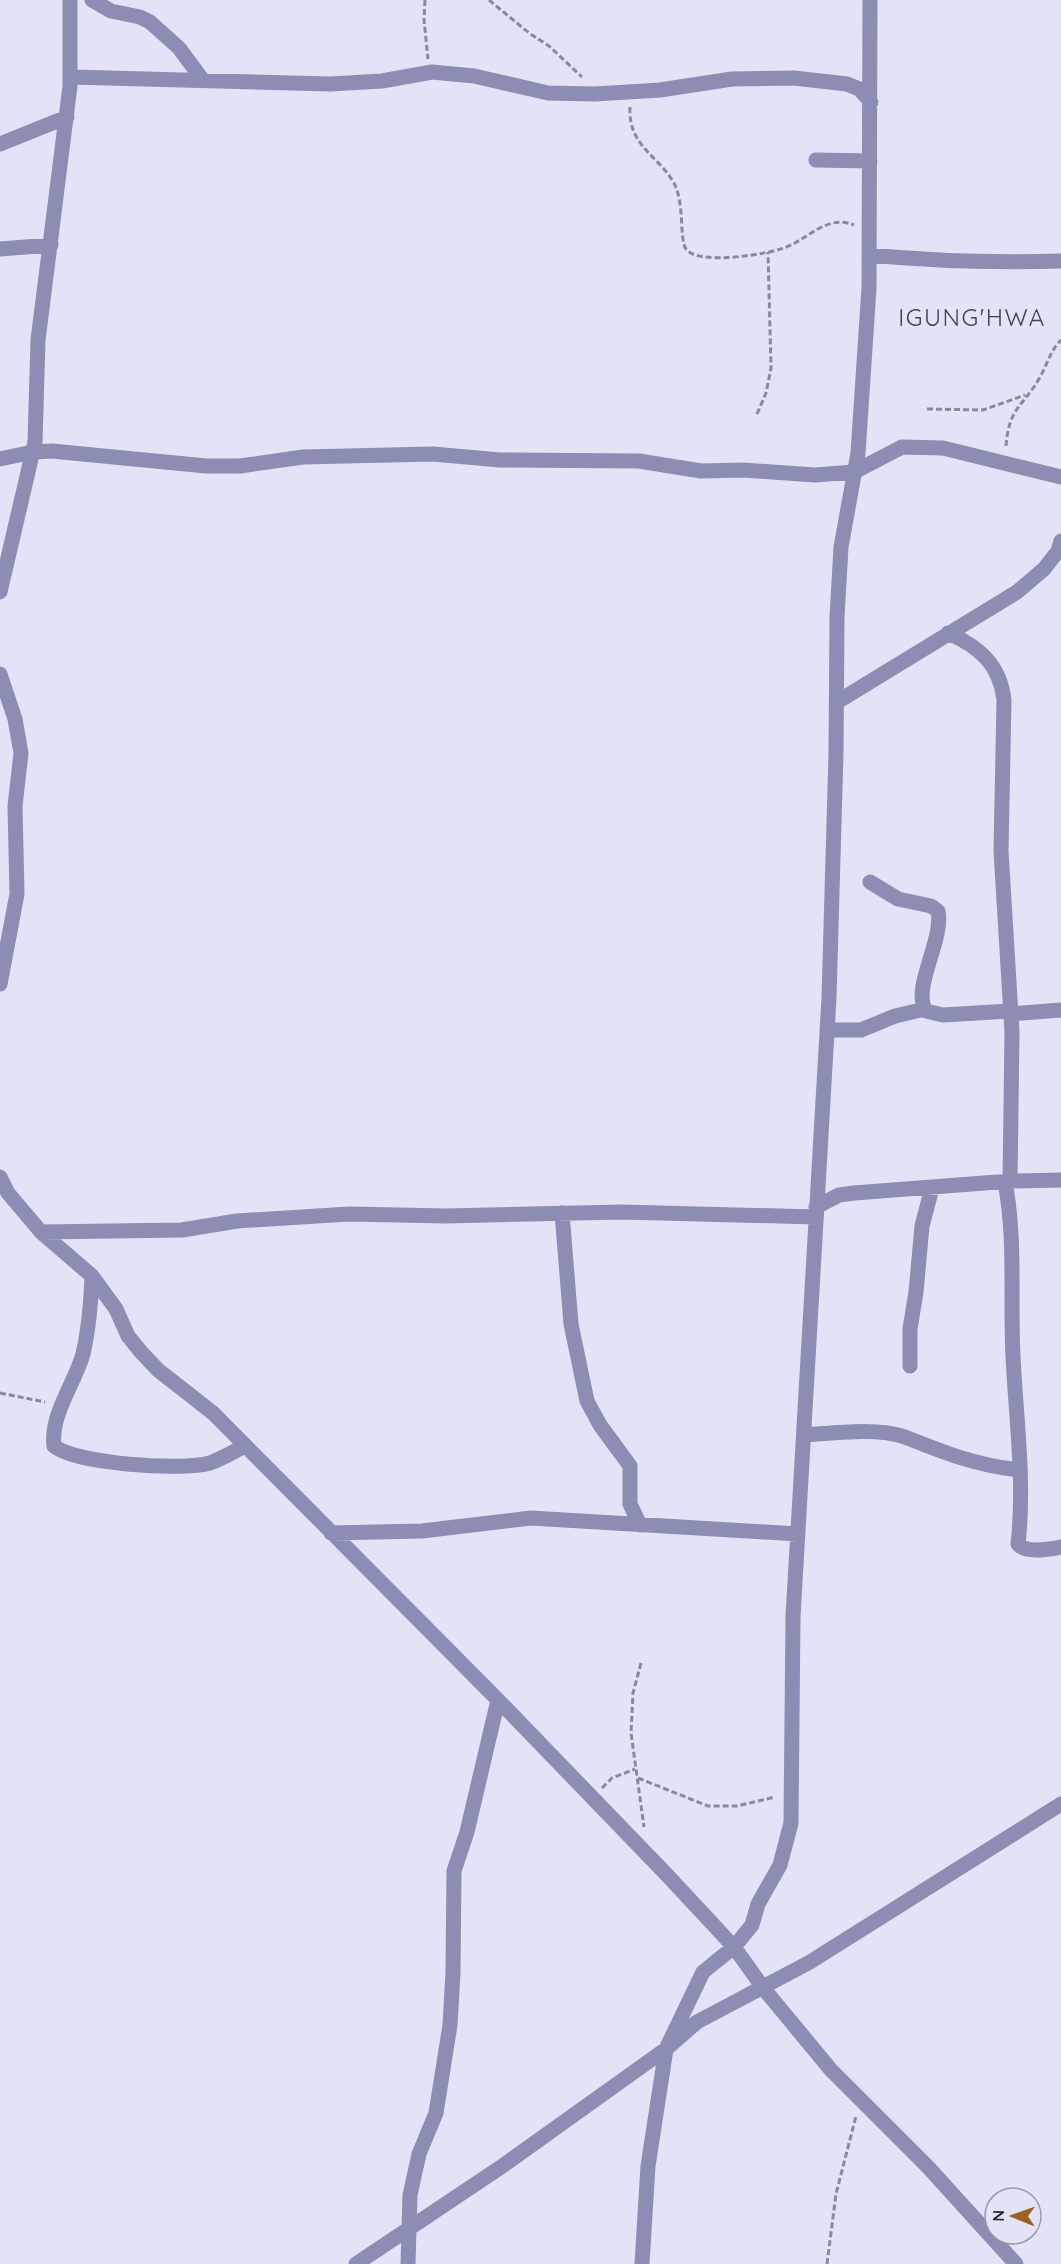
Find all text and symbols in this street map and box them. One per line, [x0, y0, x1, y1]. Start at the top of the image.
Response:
district label: IGUNG'HWA [898, 302, 1046, 332]
north arrow [983, 2186, 1043, 2246]
text: N [988, 2210, 1008, 2222]

